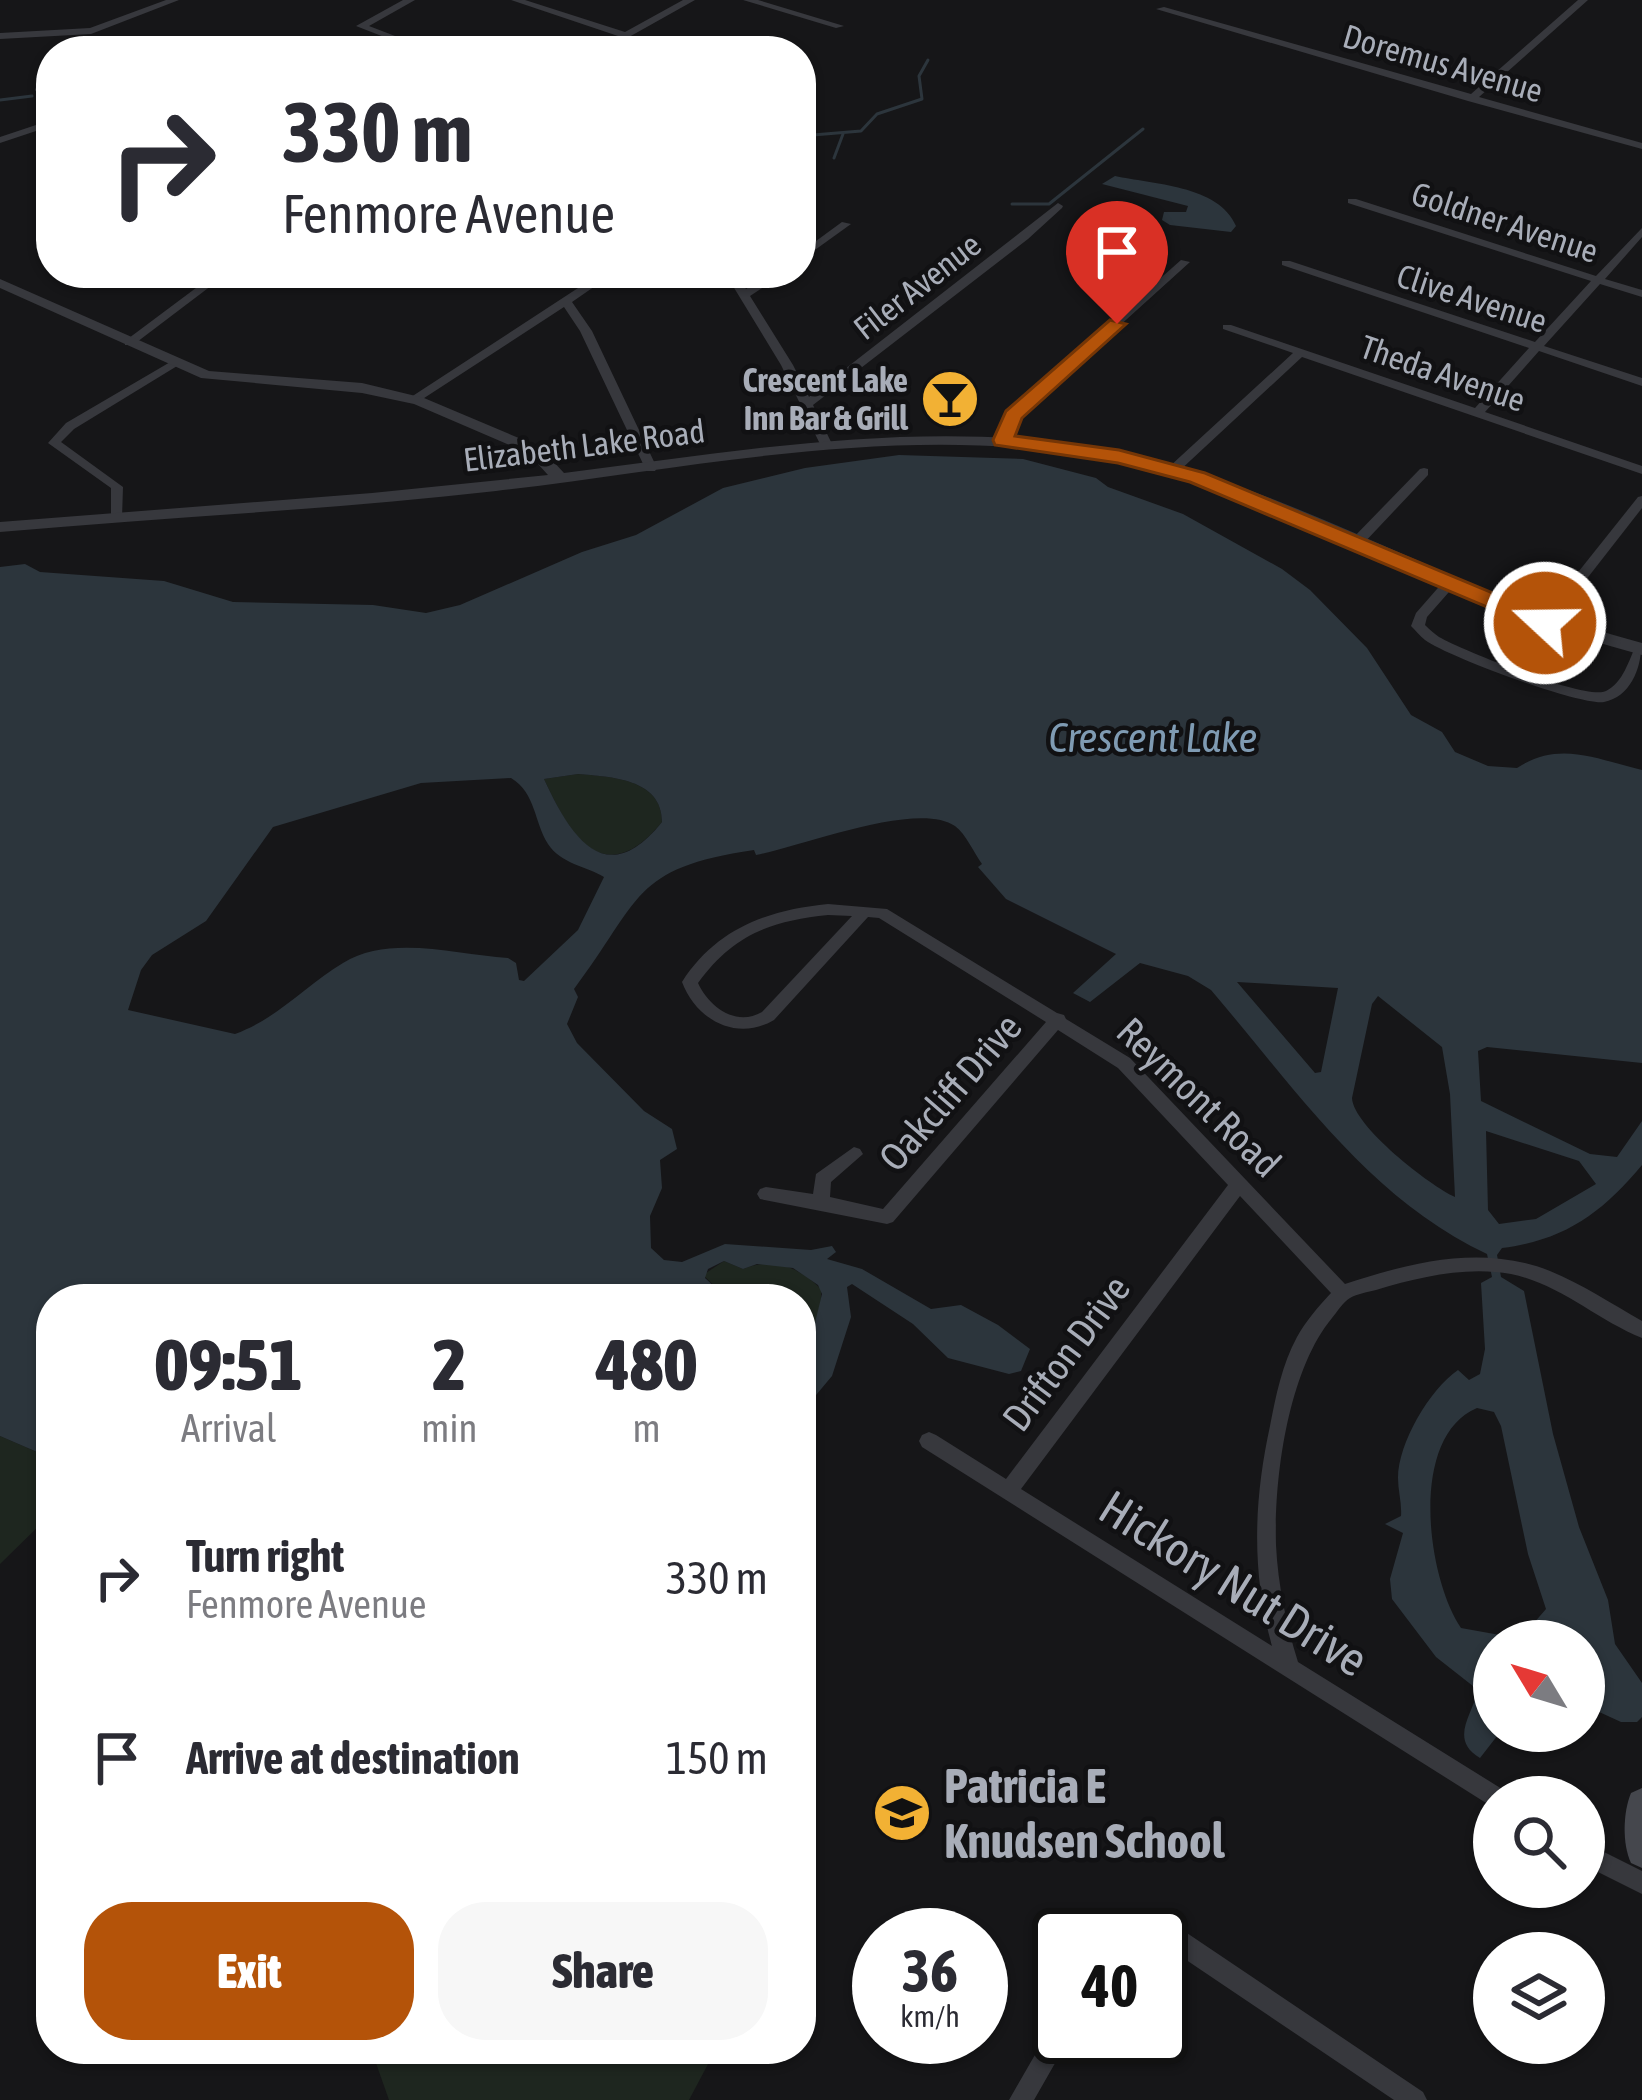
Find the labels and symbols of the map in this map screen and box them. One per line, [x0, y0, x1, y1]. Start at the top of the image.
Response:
street label: Doremus Avenue [1339, 16, 1547, 110]
street label: Goldner Avenue [1407, 174, 1603, 270]
pin [1066, 201, 1168, 324]
street label: Filer Avenue [846, 225, 988, 347]
street label: Clive Avenue [1392, 256, 1552, 340]
street label: Theda Avenue [1356, 327, 1530, 419]
place label: Crescent Lake Inn Bar & Grill [743, 361, 909, 437]
bar icon: Crescent Lake Inn Bar & Grill [919, 368, 981, 430]
street label: Elizabeth Lake Road [461, 411, 707, 479]
position arrow [1482, 560, 1608, 686]
water label: Crescent Lake [1048, 713, 1258, 761]
street label: Oakcliff Drive [870, 1005, 1030, 1179]
street label: Reymont Road [1108, 1008, 1290, 1186]
street label: Drifton Drive [994, 1267, 1138, 1439]
street label: Hickory Nut Drive [1090, 1479, 1378, 1687]
north arrow [1473, 1620, 1605, 1752]
place label: Patricia E Knudsen School [944, 1758, 1226, 1868]
school or university icon: Patricia E Knudsen School [871, 1782, 933, 1844]
speed limit sign: 40 [1032, 1908, 1188, 2064]

